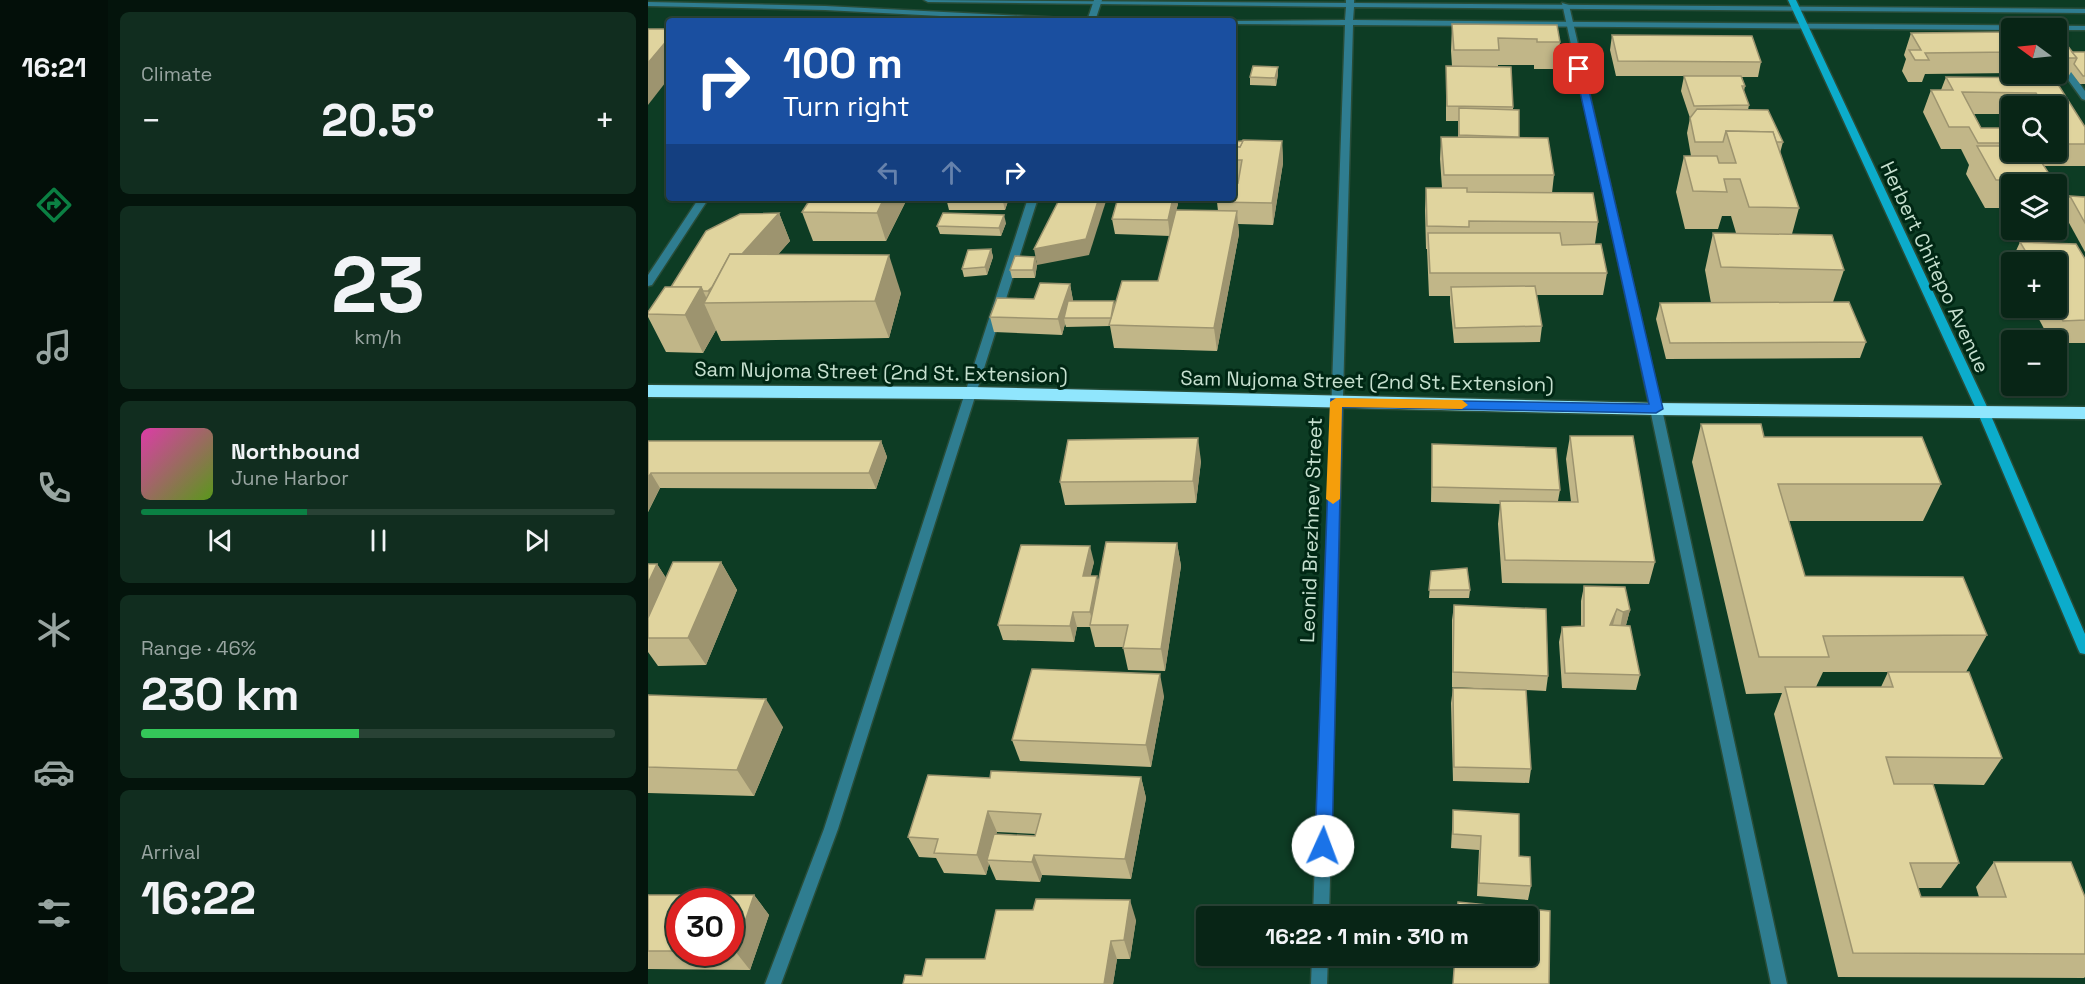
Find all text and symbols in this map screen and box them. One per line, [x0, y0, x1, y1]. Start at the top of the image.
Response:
north arrow [2001, 18, 2067, 84]
map controls [2001, 18, 2067, 396]
text: 100 m [783, 37, 903, 90]
icon: right [684, 42, 762, 120]
pin [1553, 43, 1604, 94]
text: 16:21 [21, 50, 87, 85]
icon: arrive [1562, 52, 1595, 85]
text: Climate [141, 61, 212, 87]
text: Turn right [783, 89, 910, 124]
text: 20.5° [321, 92, 435, 149]
button: search [2001, 96, 2067, 162]
text: − [141, 100, 161, 142]
text: + [595, 100, 615, 142]
icon: left [872, 156, 905, 189]
icon: ahead [935, 156, 968, 189]
icon: right [998, 156, 1031, 189]
street label: Herbert Chitepo Avenue [1875, 157, 1995, 377]
button: layers [2001, 174, 2067, 240]
icon: directions [33, 184, 75, 226]
text: 23 [331, 235, 425, 335]
button: + [2001, 252, 2067, 318]
text: km/h [354, 324, 402, 350]
icon: music [33, 326, 75, 368]
button: − [2001, 330, 2067, 396]
street label: Sam Nujoma Street (2nd St. Extension) [694, 356, 1068, 388]
street label: Sam Nujoma Street (2nd St. Extension) [1180, 365, 1554, 397]
street label: Leonid Brezhnev Street [1294, 417, 1328, 643]
text: Northbound [231, 437, 360, 465]
text: June Harbor [231, 465, 349, 491]
icon: phone [33, 467, 75, 509]
icon: previous [204, 524, 237, 557]
icon: pause [362, 524, 395, 557]
icon: next [520, 524, 553, 557]
icon: climate [33, 609, 75, 651]
text: Range · 46% [141, 635, 256, 661]
text: 230 km [141, 666, 300, 723]
icon: car [33, 751, 75, 793]
position arrow [1291, 814, 1355, 878]
text: Arrival [141, 839, 200, 865]
text: 16:22 [141, 870, 256, 927]
speed limit sign: 30 [666, 888, 744, 966]
icon: filters [33, 892, 75, 934]
text: 16:22 · 1 min · 310 m [1265, 922, 1469, 950]

